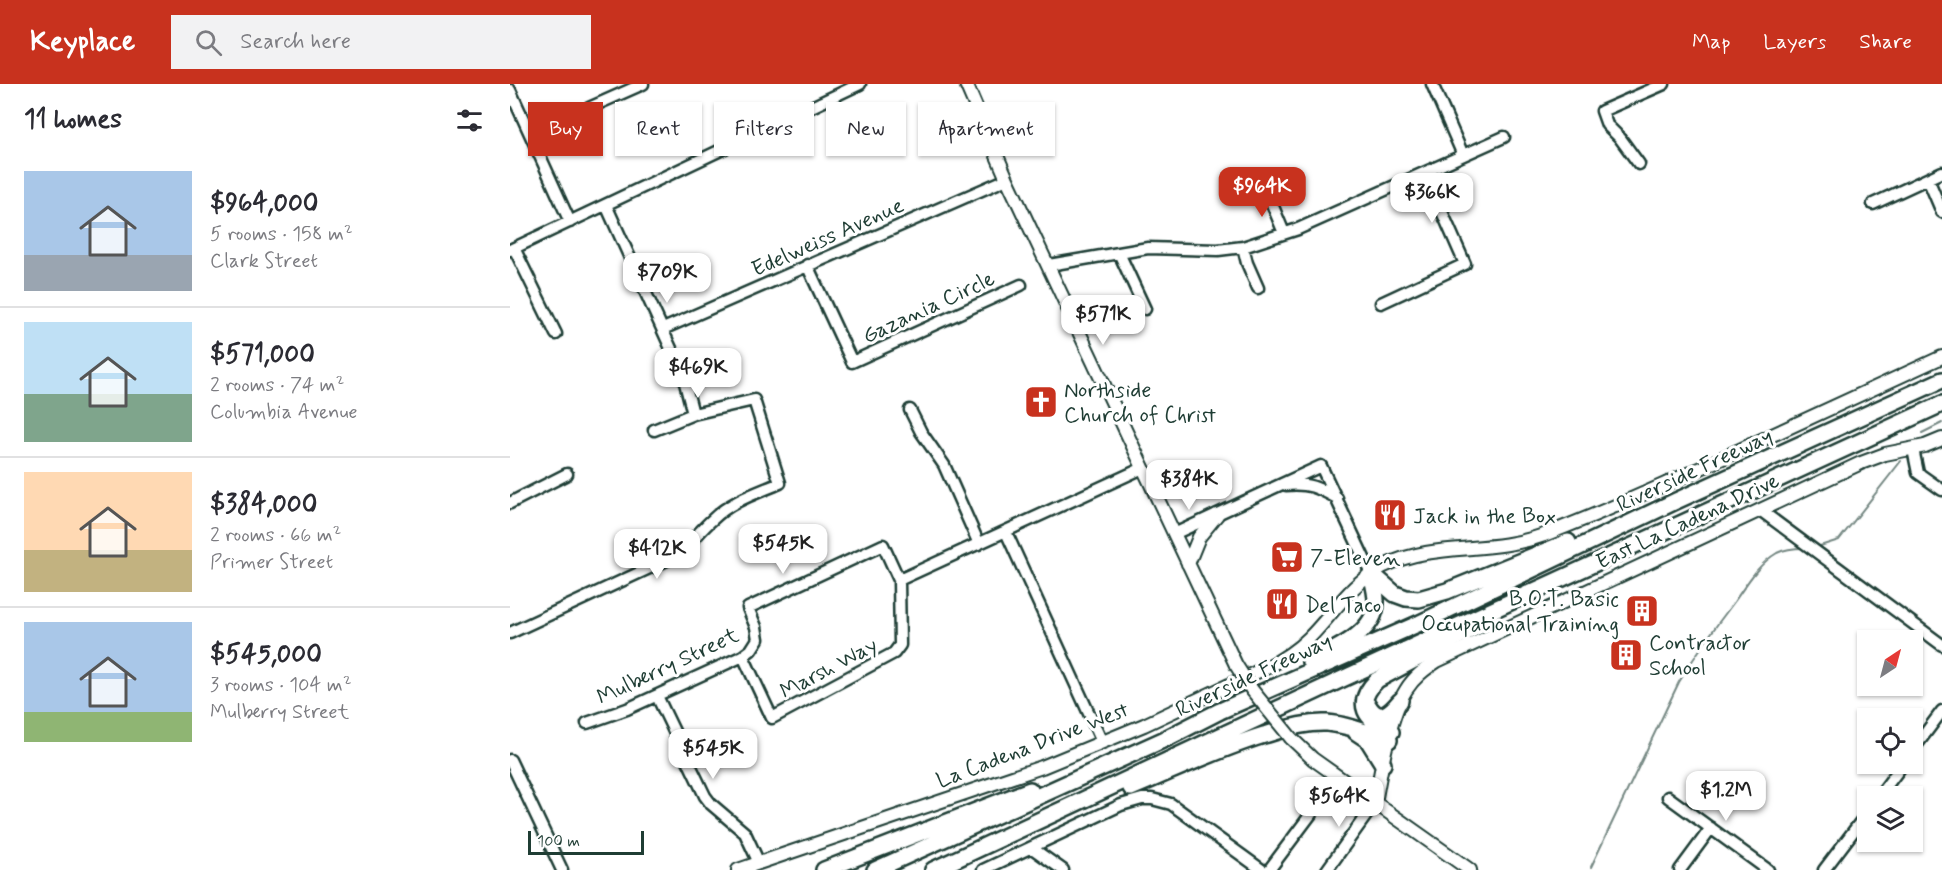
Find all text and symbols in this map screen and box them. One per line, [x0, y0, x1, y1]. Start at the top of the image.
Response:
search box [171, 15, 591, 69]
text: Keyplace [30, 24, 135, 61]
icon: search [192, 26, 225, 59]
text: Search here [240, 28, 351, 56]
text: Map [1692, 28, 1730, 56]
text: Layers [1763, 28, 1826, 56]
text: Share [1859, 28, 1912, 56]
chip: Buy [528, 102, 603, 156]
chip: Rent [615, 102, 702, 156]
chip: Filters [714, 102, 814, 156]
chip: New [826, 102, 906, 156]
chip: Apartment [918, 102, 1055, 156]
text: 11 homes [24, 103, 122, 137]
icon: filters [453, 104, 486, 137]
pin: $964K [1220, 167, 1304, 218]
text: $964K [1233, 173, 1291, 200]
pin: $366K [1390, 173, 1474, 224]
text: $366K [1404, 179, 1460, 206]
text: $964,000 [210, 187, 318, 221]
street label: Edelweiss Avenue [747, 192, 908, 284]
icon: home [72, 195, 144, 267]
text: 5 rooms · 158 m² [210, 221, 353, 248]
text: Clark Street [210, 248, 318, 275]
pin: $709K [625, 253, 709, 304]
text: $709K [637, 259, 697, 286]
street label: Gazania Circle [858, 265, 999, 351]
pin: $571K [1061, 295, 1145, 346]
text: $571K [1075, 301, 1131, 328]
text: $571,000 [210, 338, 315, 372]
icon: home [72, 346, 144, 418]
pin: $469K [656, 348, 740, 399]
text: $469K [668, 354, 728, 381]
text: 2 rooms · 74 m² [210, 372, 344, 399]
place label: Northside Church of Christ [1064, 377, 1216, 430]
church icon: Northside Church of Christ [1023, 384, 1059, 420]
text: Columbia Avenue [210, 399, 358, 426]
street label: Riverside Freeway [1612, 422, 1777, 519]
pin: $384K [1147, 460, 1231, 511]
text: $384K [1160, 466, 1218, 493]
street label: East La Cadena Drive [1592, 467, 1784, 577]
text: $384,000 [210, 488, 317, 522]
icon: home [72, 496, 144, 568]
restaurant icon: Jack in the Box [1372, 497, 1408, 533]
place label: Jack in the Box [1413, 503, 1556, 531]
text: 2 rooms · 66 m² [210, 522, 341, 549]
pin: $545K [741, 524, 825, 575]
pin: $412K [615, 529, 699, 580]
text: $545K [752, 530, 814, 557]
text: $412K [628, 535, 686, 562]
supermarket icon: 7-Eleven [1269, 539, 1305, 575]
place label: 7-Eleven [1310, 545, 1400, 573]
text: Primer Street [210, 549, 333, 576]
restaurant icon: Del Taco [1264, 586, 1300, 622]
place label: B.O.T. Basic Occupational Training [1421, 586, 1619, 640]
place label: Del Taco [1305, 592, 1381, 620]
building icon: B.O.T. Basic Occupational Training [1624, 593, 1660, 629]
street label: Mulberry Street [592, 622, 743, 712]
street label: Riverside Freeway [1171, 627, 1336, 724]
place label: Contractor School [1649, 630, 1751, 683]
north arrow [1857, 630, 1923, 696]
map controls [1857, 630, 1923, 852]
street label: Marsh Way [775, 631, 883, 706]
building icon: Contractor School [1608, 637, 1644, 673]
text: $545,000 [210, 638, 322, 672]
icon: home [72, 646, 144, 718]
text: 3 rooms · 104 m² [210, 672, 352, 699]
street label: La Cadena Drive West [933, 696, 1133, 795]
text: Mulberry Street [210, 699, 349, 726]
button: locate [1857, 708, 1923, 774]
pin: $545K [671, 729, 755, 780]
text: $545K [682, 735, 744, 762]
pin: $1.2M [1684, 771, 1768, 822]
pin: $564K [1297, 777, 1381, 828]
text: $1.2M [1700, 777, 1752, 804]
text: $564K [1309, 783, 1369, 810]
button: layers [1857, 786, 1923, 852]
scale bar [528, 828, 644, 856]
text: 100 m [537, 831, 580, 852]

